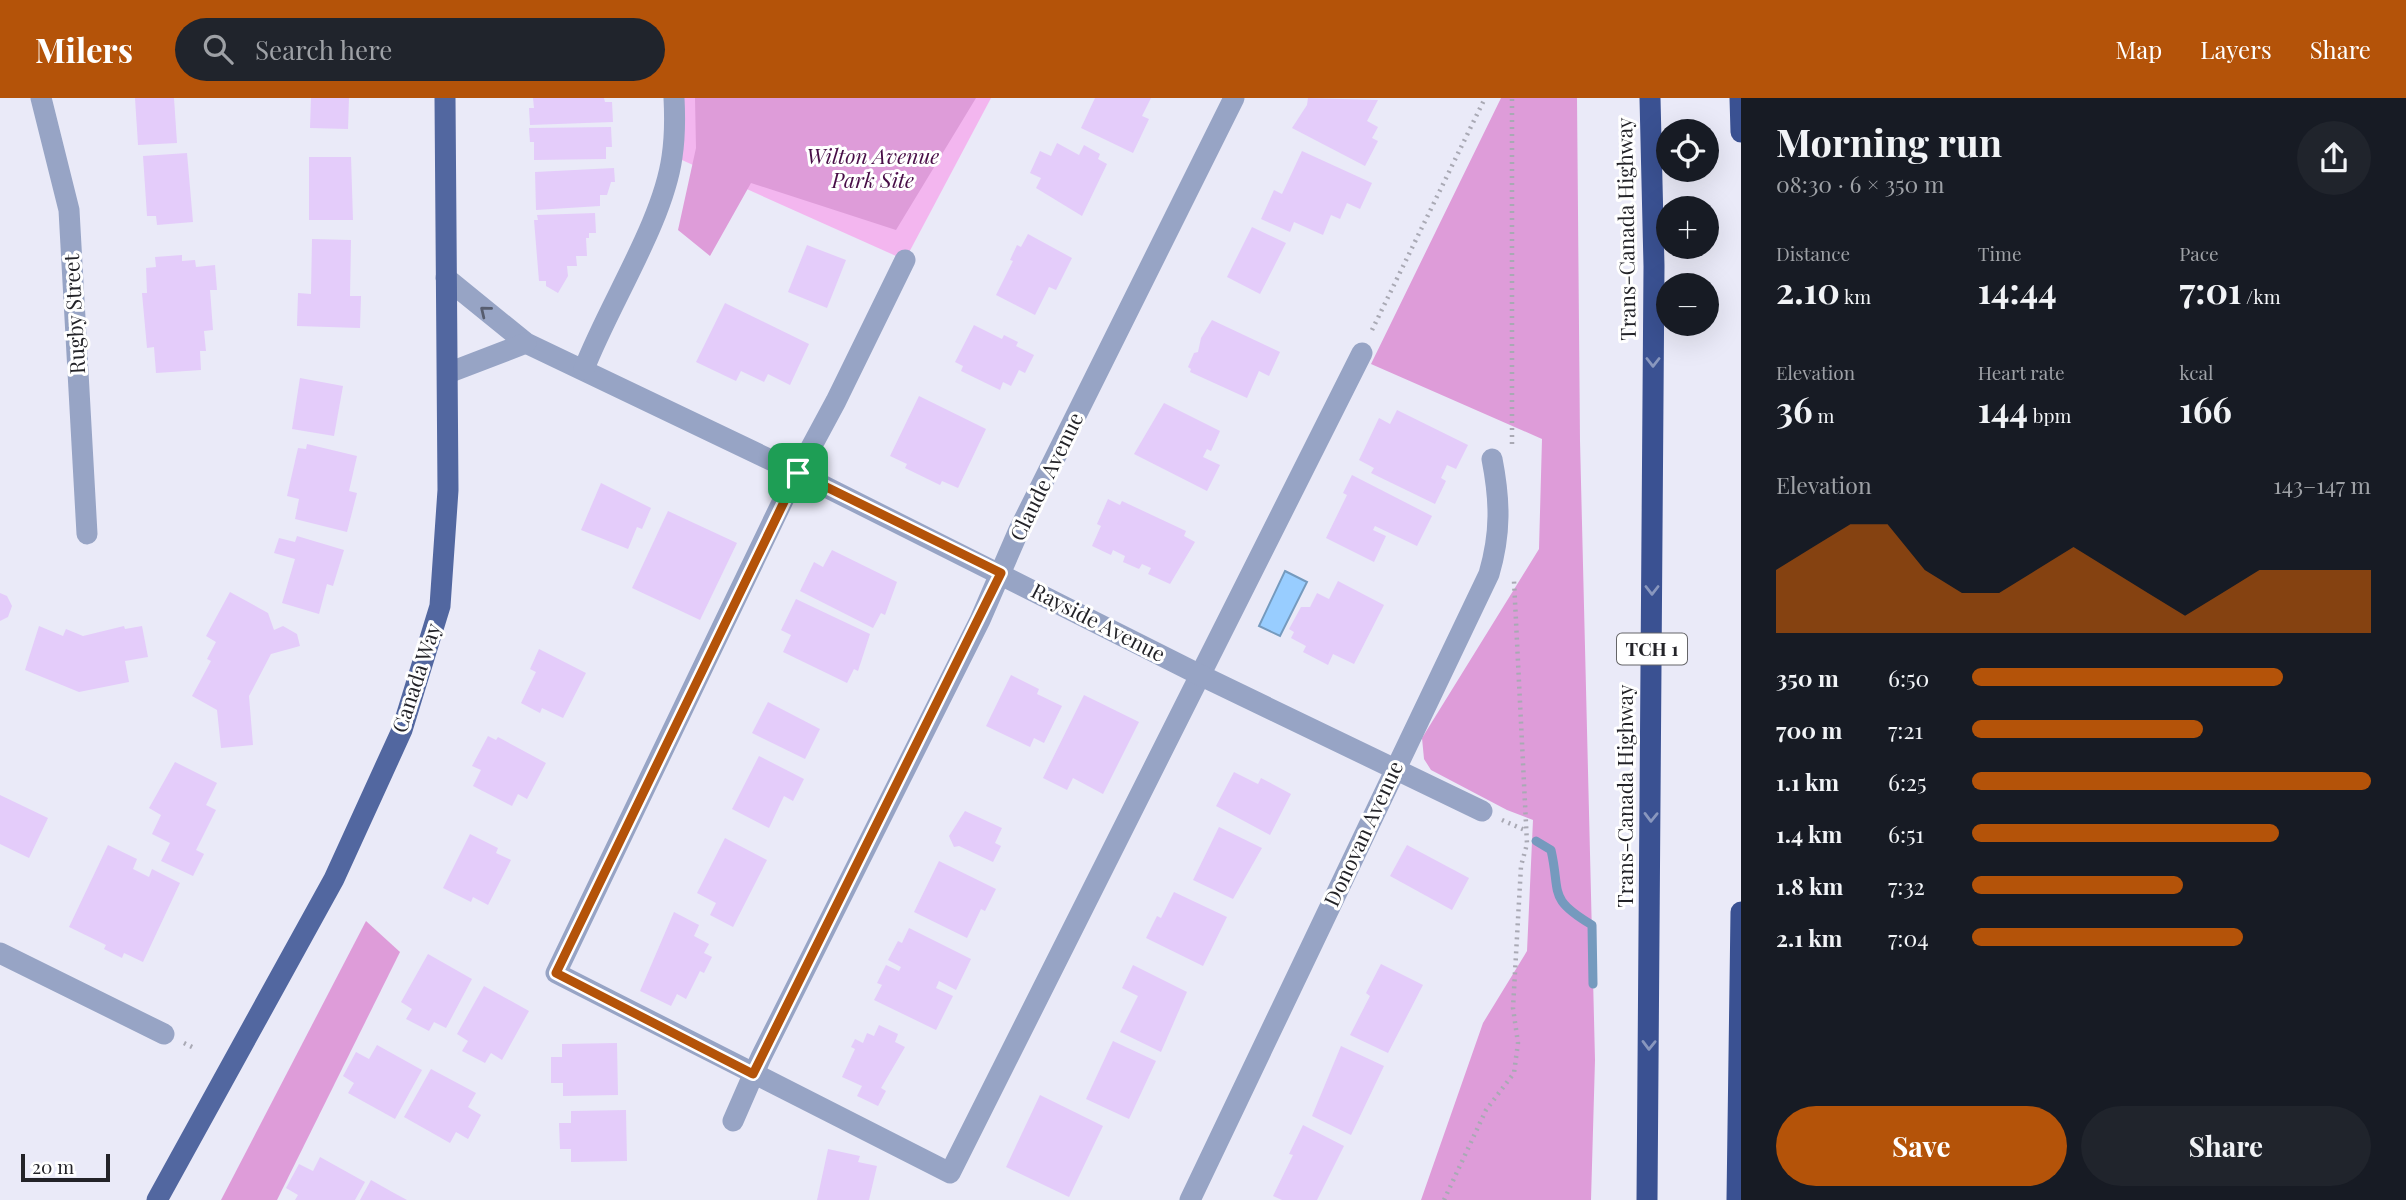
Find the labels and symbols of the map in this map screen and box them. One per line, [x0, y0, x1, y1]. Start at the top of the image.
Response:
street label: Trans-Canada Highway [1609, 117, 1641, 341]
park label: Wilton Avenue Park Site [807, 141, 939, 193]
street label: Rugby Street [56, 253, 90, 375]
one-way arrow [481, 307, 494, 319]
one-way arrow [1645, 357, 1661, 368]
street label: Claude Avenue [1002, 407, 1088, 545]
pin [768, 443, 828, 503]
street label: Rayside Avenue [1027, 575, 1171, 667]
one-way arrow [1644, 585, 1660, 595]
street label: Canada Way [384, 619, 446, 736]
road number: TCH 1 [1617, 634, 1687, 664]
street label: Trans-Canada Highway [1610, 684, 1638, 908]
street label: Donovan Avenue [1316, 756, 1408, 910]
one-way arrow [1643, 812, 1659, 823]
one-way arrow [1641, 1040, 1657, 1050]
scale bar [21, 1151, 110, 1183]

